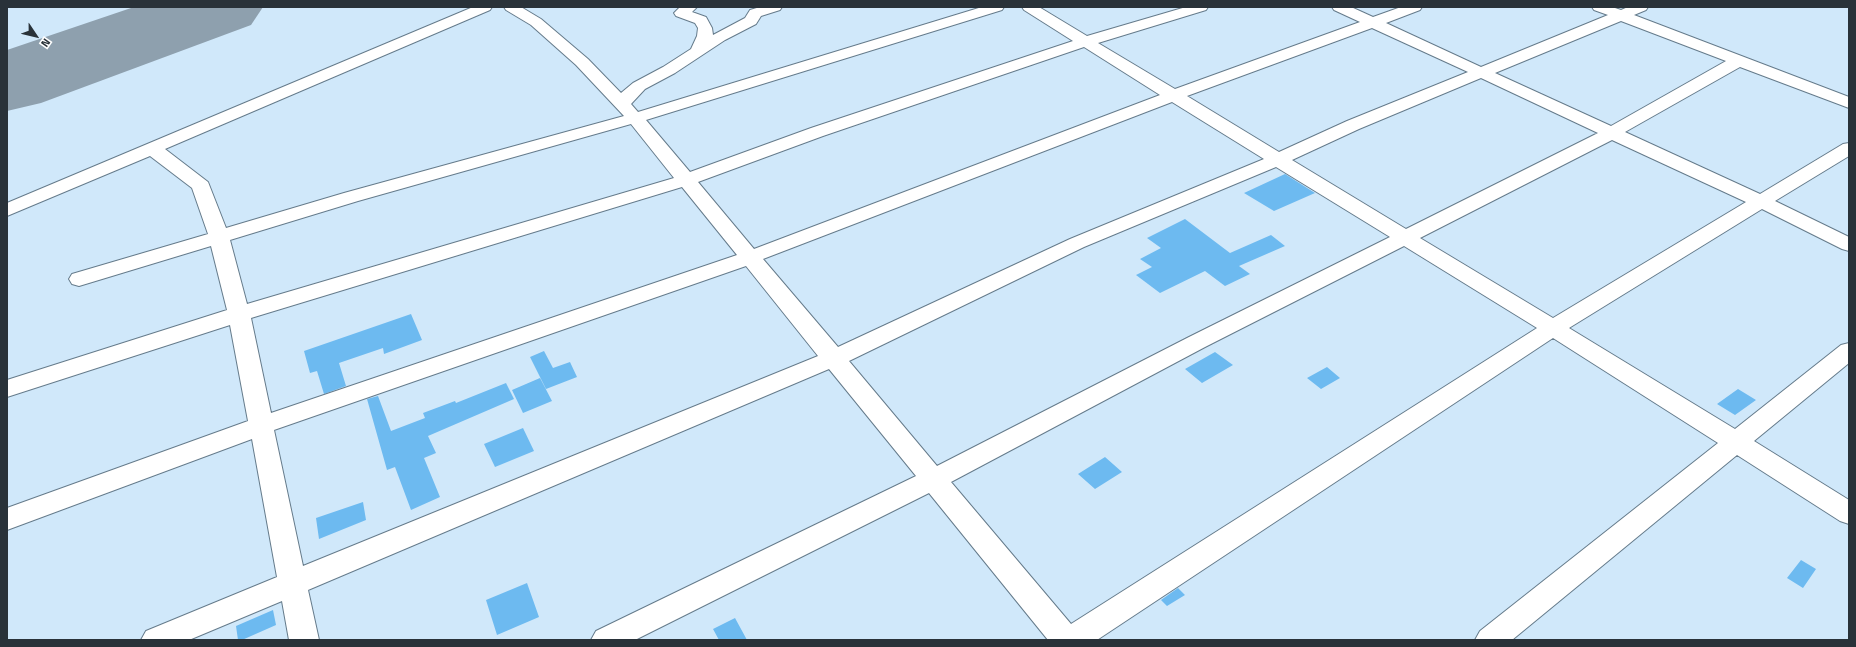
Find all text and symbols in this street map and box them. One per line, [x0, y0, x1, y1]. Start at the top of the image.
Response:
north arrow [16, 16, 56, 56]
text: N [37, 35, 55, 51]

